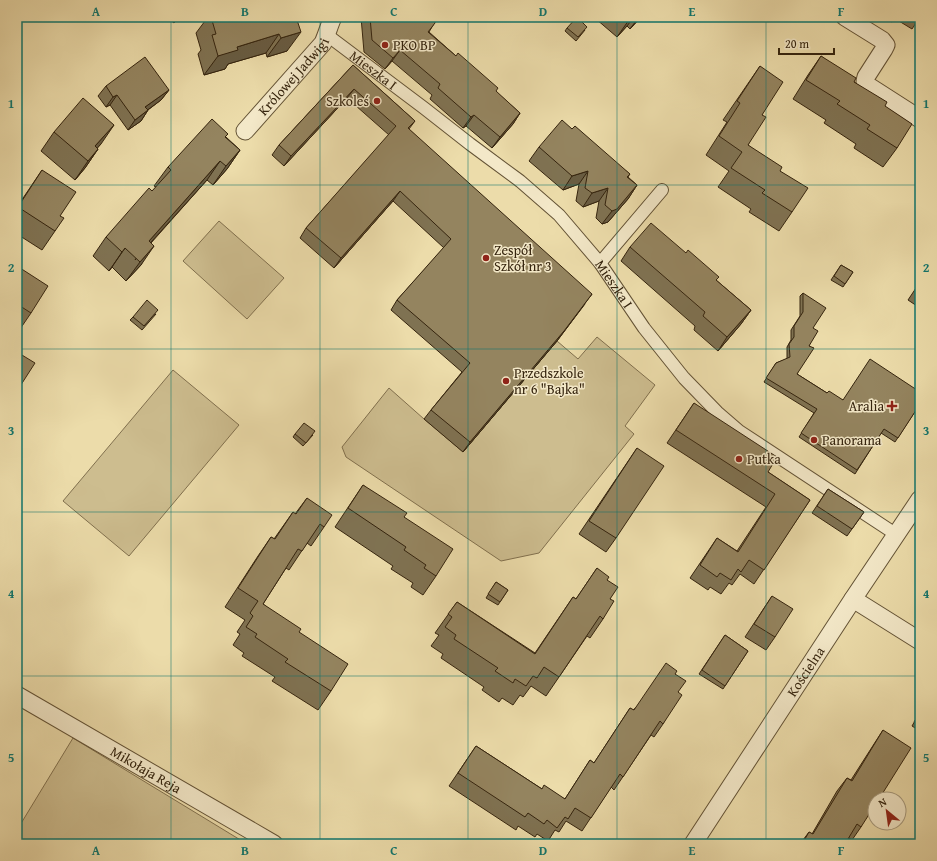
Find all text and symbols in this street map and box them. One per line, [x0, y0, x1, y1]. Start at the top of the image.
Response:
text: A [92, 2, 101, 21]
text: B [241, 2, 249, 21]
text: C [390, 2, 398, 21]
text: D [539, 2, 547, 21]
text: E [689, 2, 696, 21]
text: F [838, 2, 845, 21]
scale bar [779, 30, 834, 56]
street label: Królowej Jadwigi [253, 35, 334, 120]
place label: PKO BP [393, 35, 435, 55]
text: 20 m [785, 35, 809, 52]
marker: PKO BP [380, 40, 390, 50]
street label: Mieszka I [345, 45, 401, 94]
place label: Szkoleś [326, 91, 369, 111]
text: 1 [8, 94, 14, 113]
text: 1 [923, 94, 929, 113]
marker: Szkoleś [372, 96, 382, 106]
place label: Zespół Szkół nr 3 [494, 240, 552, 276]
marker: Zespół Szkół nr 3 [481, 253, 491, 263]
street label: Mieszka I [590, 255, 638, 312]
text: 2 [8, 258, 15, 277]
text: 2 [923, 258, 930, 277]
place label: Przedszkole nr 6 "Bajka" [514, 363, 585, 399]
marker: Przedszkole nr 6 "Bajka" [501, 376, 511, 386]
place label: Aralia [849, 396, 884, 416]
marker: Aralia [887, 401, 897, 411]
text: 3 [8, 421, 14, 440]
text: 3 [923, 421, 929, 440]
place label: Panorama [822, 430, 882, 450]
marker: Panorama [809, 435, 819, 445]
place label: Putka [747, 449, 781, 469]
marker: Putka [734, 454, 744, 464]
text: 4 [8, 584, 15, 603]
text: 4 [923, 584, 930, 603]
street label: Kościelna [782, 642, 830, 701]
street label: Mikołaja Reja [107, 741, 185, 798]
text: 5 [8, 748, 15, 767]
text: 5 [923, 748, 930, 767]
north arrow [867, 791, 907, 831]
text: N [875, 793, 890, 811]
text: A [92, 841, 101, 860]
text: B [241, 841, 249, 860]
text: C [390, 841, 398, 860]
text: D [539, 841, 547, 860]
text: E [689, 841, 696, 860]
text: F [838, 841, 845, 860]

